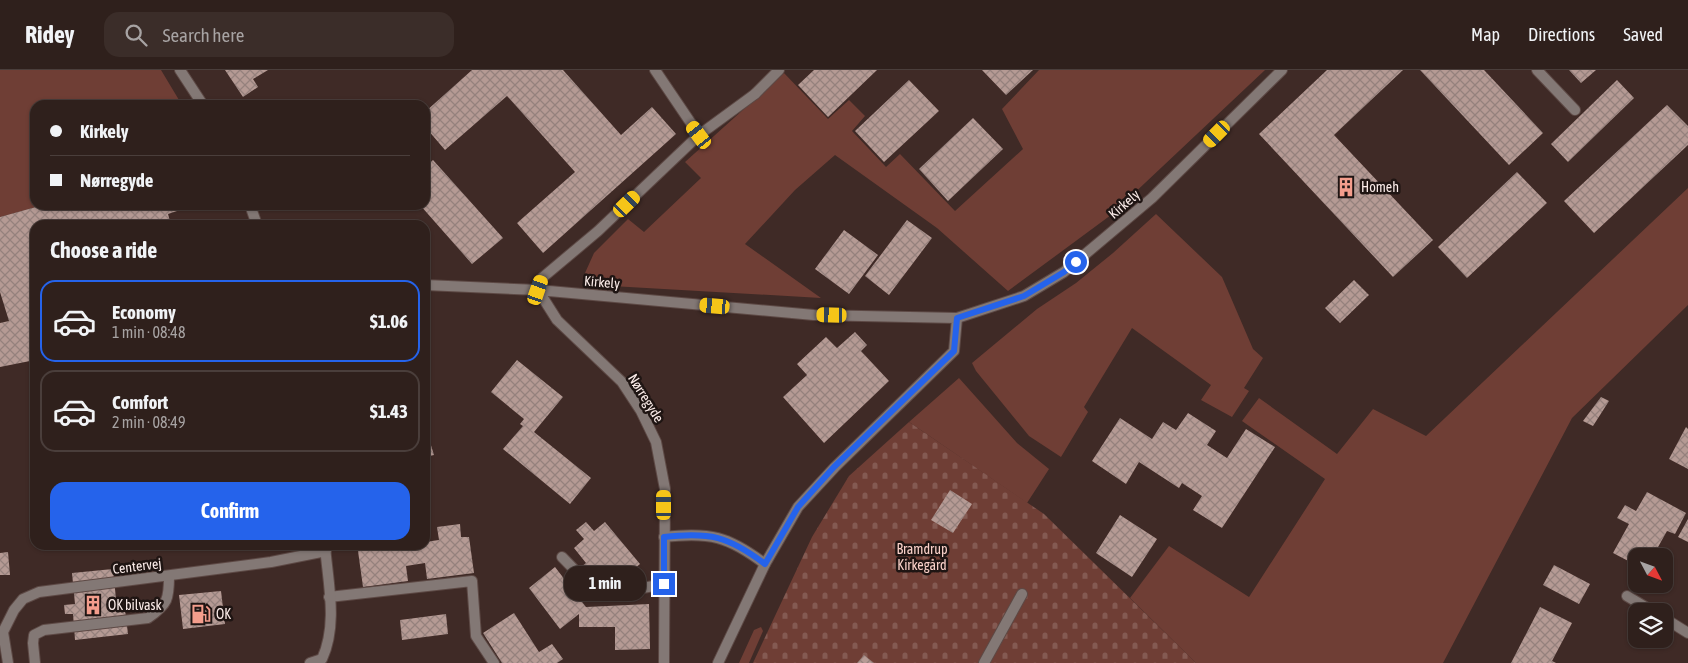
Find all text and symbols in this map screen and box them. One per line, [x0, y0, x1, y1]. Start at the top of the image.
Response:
search box [104, 12, 454, 57]
text: Ridey [25, 21, 74, 48]
icon: search [122, 21, 150, 49]
text: Search here [162, 24, 244, 46]
text: Map [1471, 24, 1500, 45]
text: Directions [1528, 24, 1595, 45]
text: Saved [1623, 24, 1663, 45]
car [1201, 118, 1232, 150]
car [683, 119, 714, 151]
text: Kirkely [80, 120, 129, 142]
text: Nørregyde [80, 169, 153, 191]
building icon: Homeh [1335, 176, 1357, 198]
place label: Homeh [1361, 179, 1399, 195]
street label: Kirkely [1105, 186, 1143, 222]
car [610, 188, 643, 220]
text: Choose a ride [50, 237, 157, 263]
route start [1065, 251, 1087, 273]
street label: Kirkely [583, 272, 621, 292]
car [526, 273, 549, 307]
car [699, 297, 730, 315]
icon: car [52, 299, 97, 344]
text: Economy [112, 301, 176, 323]
car [816, 307, 847, 323]
text: $1.06 [370, 310, 408, 332]
text: 1 min · 08:48 [112, 323, 185, 341]
street label: Nørregyde [625, 371, 667, 425]
icon: car [52, 389, 97, 434]
text: Comfort [112, 391, 168, 413]
text: $1.43 [370, 400, 408, 422]
text: 2 min · 08:49 [112, 413, 185, 431]
button: Confirm [50, 482, 410, 540]
car [656, 490, 671, 520]
park label: Bramdrup Kirkegård [896, 541, 948, 573]
north arrow [1628, 548, 1672, 592]
map controls [1628, 548, 1673, 648]
street label: Centervej [112, 555, 162, 577]
callout: 1 min [564, 566, 646, 602]
route end [653, 573, 675, 595]
text: 1 min [589, 574, 621, 592]
building icon: OK bilvask [82, 594, 104, 616]
place label: OK bilvask [108, 597, 162, 613]
fuel station icon: OK [190, 603, 212, 625]
button: layers [1628, 603, 1673, 648]
place label: OK [216, 606, 231, 622]

